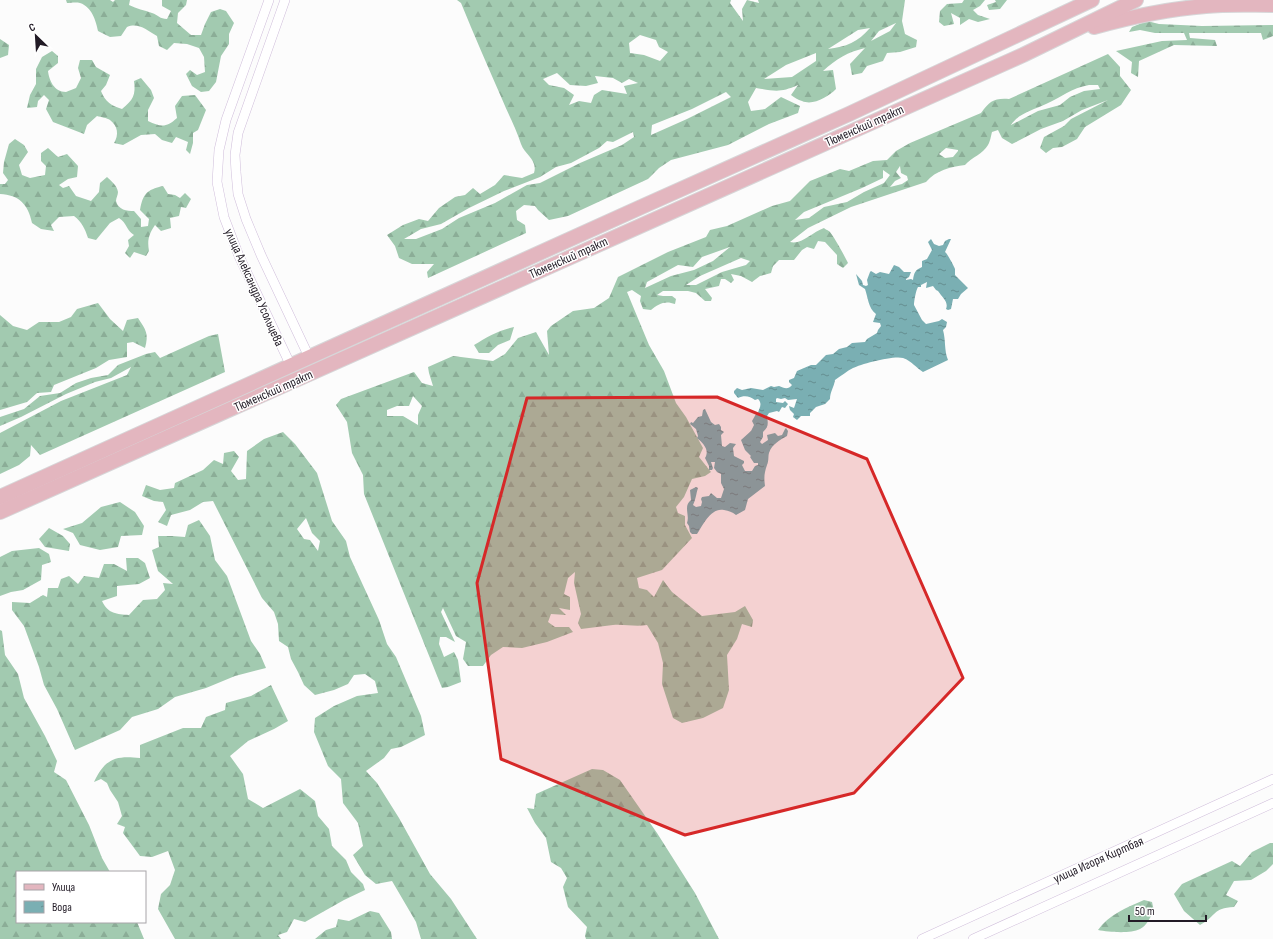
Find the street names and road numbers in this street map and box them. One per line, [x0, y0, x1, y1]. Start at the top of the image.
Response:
street label: Тюменский тракт [823, 101, 906, 150]
street label: улица Александра Усольцева [221, 226, 287, 349]
street label: Тюменский тракт [527, 233, 610, 282]
street label: Тюменский тракт [232, 366, 315, 415]
street label: улица Игоря Киртбая [1051, 833, 1146, 887]

